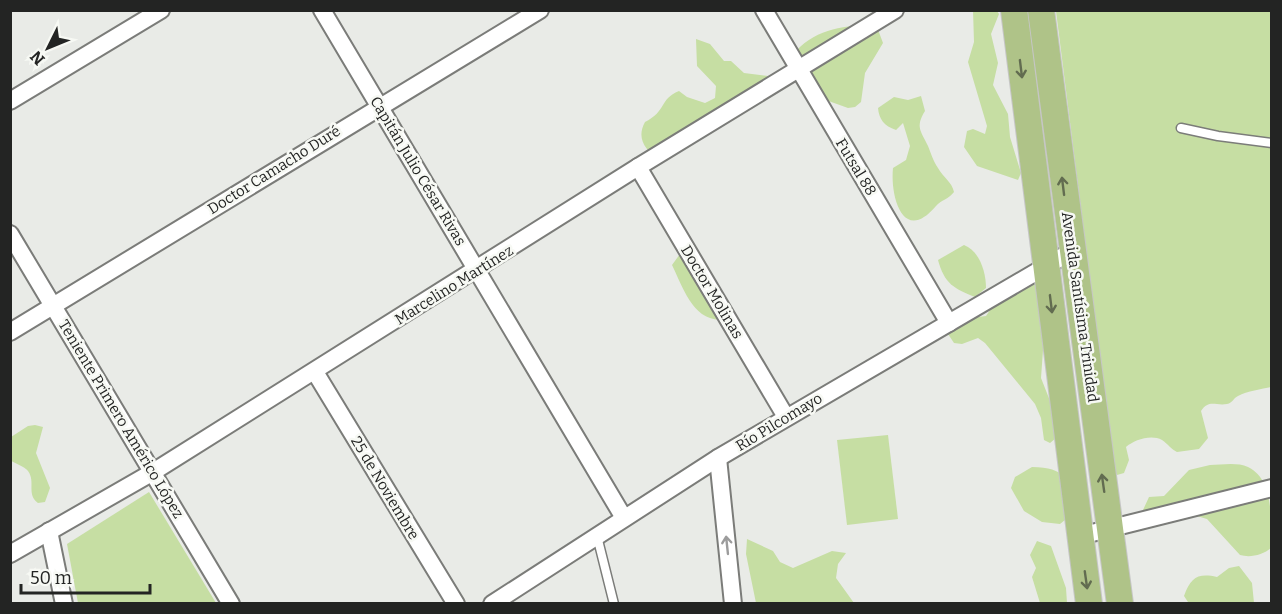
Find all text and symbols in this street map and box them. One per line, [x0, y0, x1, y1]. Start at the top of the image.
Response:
north arrow [18, 18, 78, 78]
text: N [26, 47, 49, 69]
one-way arrow [1016, 58, 1027, 78]
street label: Capitán Julio César Rivas [366, 93, 470, 249]
street label: Doctor Camacho Duré [204, 122, 344, 218]
street label: Futsal 88 [832, 135, 880, 199]
one-way arrow [1058, 176, 1069, 196]
street label: Avenida Santísima Trinidad [1058, 211, 1102, 403]
street label: Marcelino Martínez [392, 241, 516, 329]
street label: Doctor Molinas [677, 242, 747, 342]
one-way arrow [1045, 293, 1056, 313]
street label: Teniente Primero Américo López [54, 317, 188, 521]
street label: Río Pilcomayo [732, 389, 826, 455]
street label: 25 de Noviembre [347, 433, 423, 543]
one-way arrow [1098, 474, 1109, 493]
one-way arrow [721, 536, 732, 556]
scale bar [21, 557, 150, 595]
text: 50 m [30, 567, 72, 589]
one-way arrow [1081, 570, 1092, 590]

